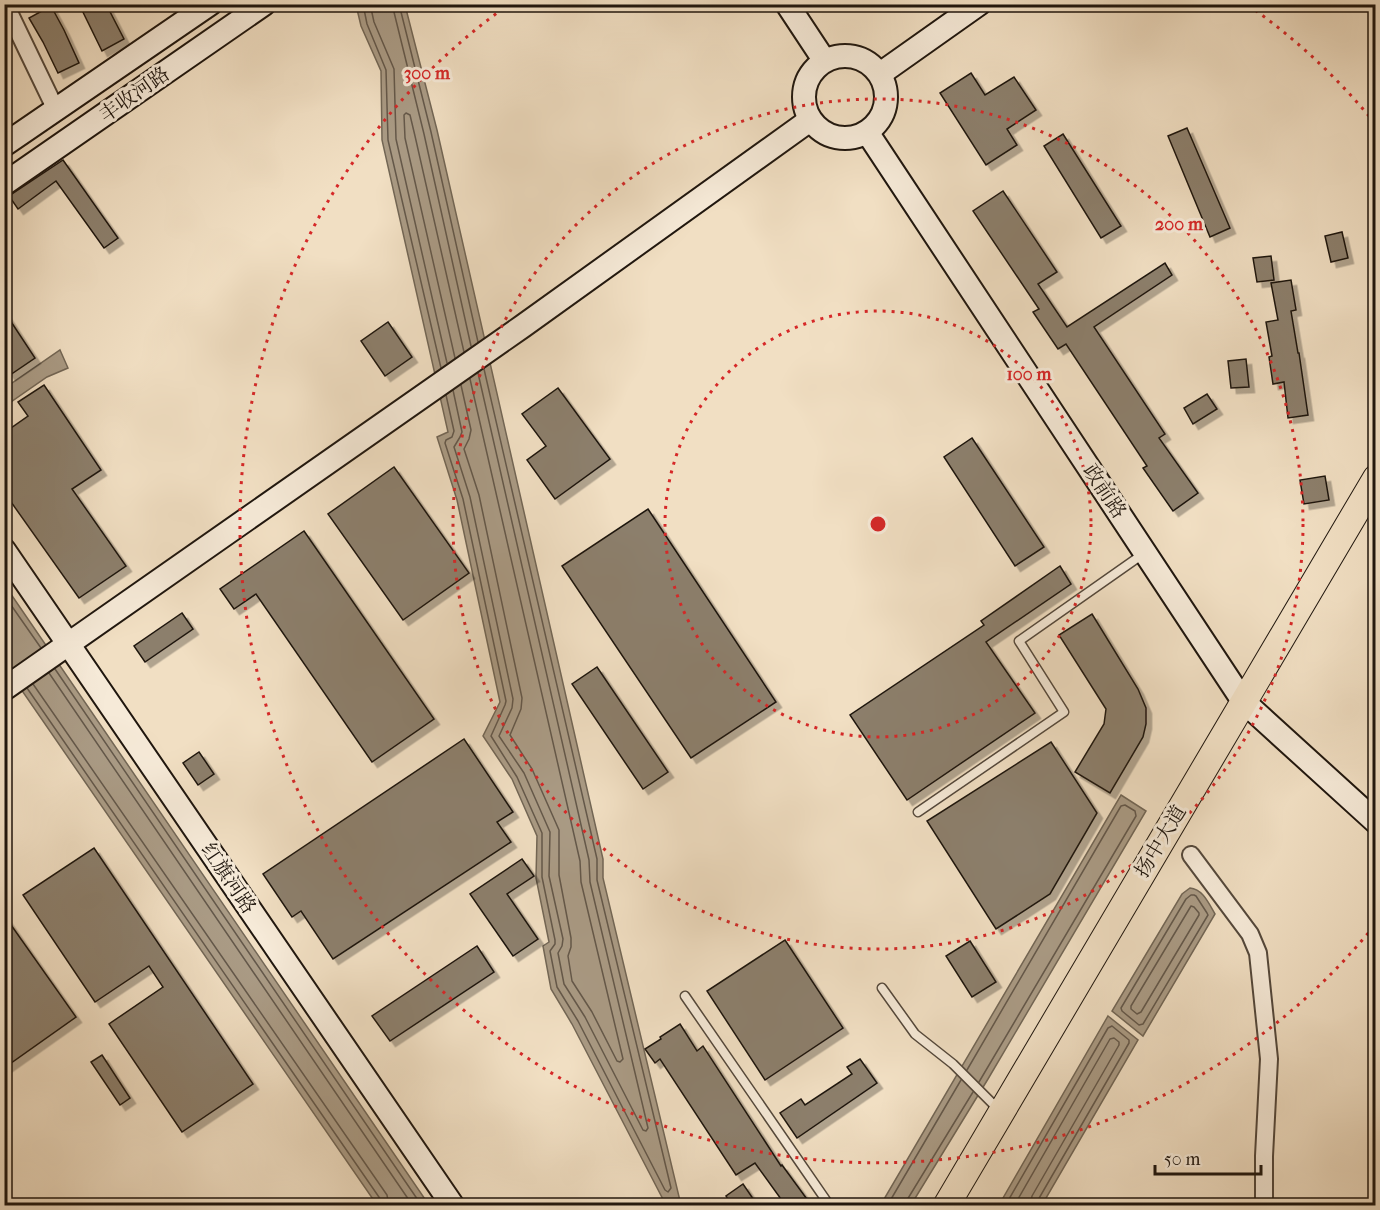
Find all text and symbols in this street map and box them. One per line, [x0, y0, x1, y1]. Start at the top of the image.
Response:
street label: 丰收河路 [95, 62, 174, 127]
text: 300 m [404, 63, 451, 84]
text: 200 m [1155, 214, 1204, 235]
text: 100 m [1006, 364, 1053, 385]
street label: 政前路 [1078, 460, 1131, 523]
centre of rings [868, 514, 888, 534]
street label: 扬中大道 [1130, 801, 1191, 881]
street label: 红旗河路 [197, 839, 260, 918]
scale bar [1155, 1138, 1262, 1176]
text: 50 m [1164, 1149, 1201, 1170]

